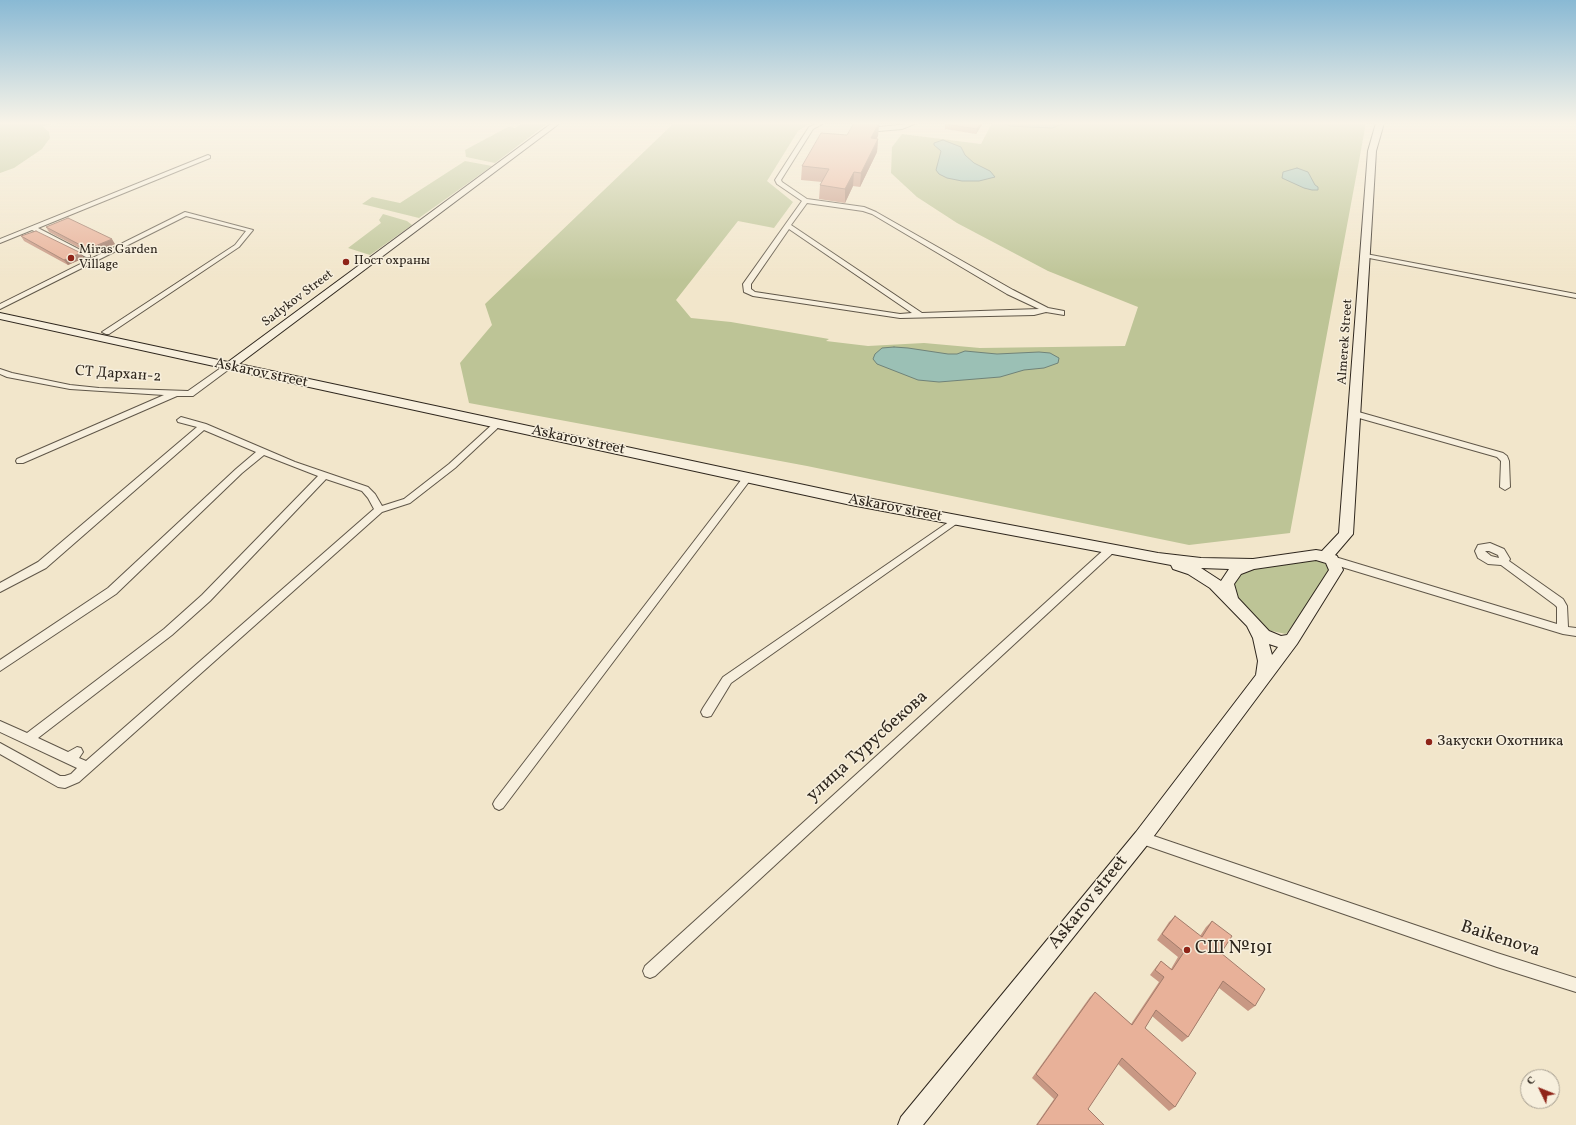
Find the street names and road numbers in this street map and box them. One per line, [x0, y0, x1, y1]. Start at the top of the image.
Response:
street label: Sadykov Street [259, 267, 337, 331]
street label: Almerek Street [1335, 299, 1357, 385]
street label: Askarov street [213, 355, 309, 393]
street label: СТ Дархан-2 [74, 363, 162, 387]
street label: Askarov street [530, 422, 626, 460]
street label: Askarov street [847, 491, 943, 527]
street label: улица Турусбекова [803, 687, 933, 807]
street label: Askarov street [1045, 852, 1133, 954]
street label: Baikenova [1458, 917, 1542, 963]

